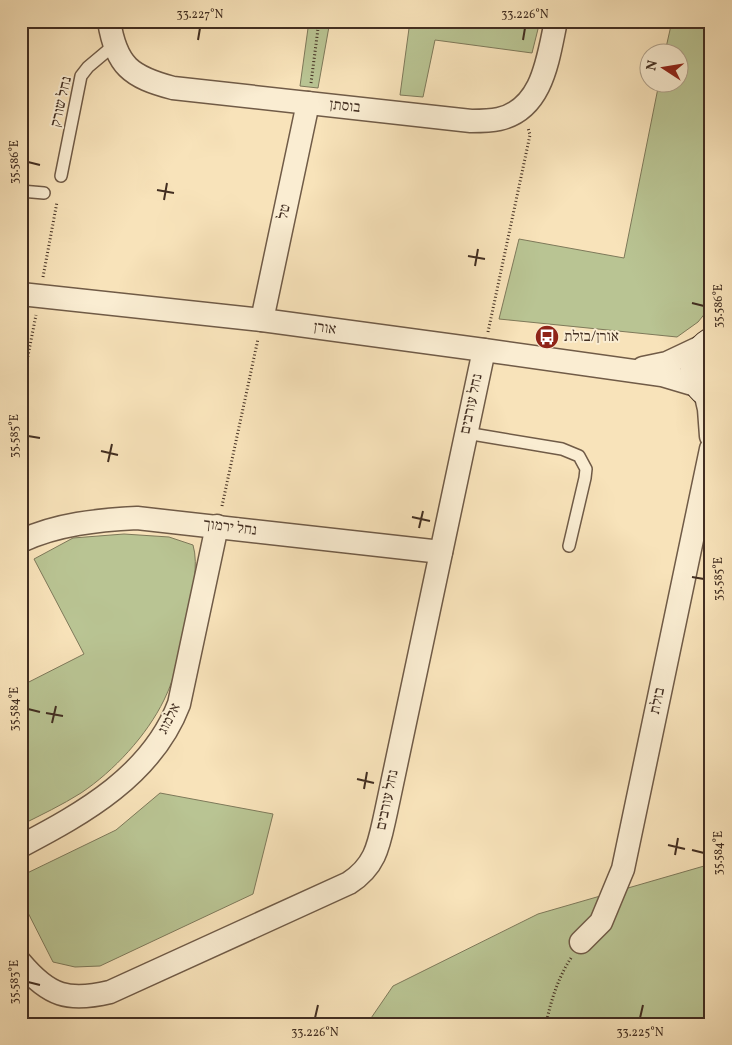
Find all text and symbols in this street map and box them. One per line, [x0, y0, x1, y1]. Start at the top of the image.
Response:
text: 33.227°N [177, 7, 224, 23]
text: 33.226°N [501, 7, 549, 23]
north arrow [640, 42, 690, 92]
text: N [642, 59, 663, 73]
street label: נחל שורק [46, 75, 78, 129]
street label: בוסתן [329, 95, 361, 119]
text: 35.586°E [7, 140, 23, 184]
street label: טל [273, 202, 297, 222]
text: 35.586°E [711, 284, 727, 328]
street label: אורן [312, 317, 338, 341]
bus stop icon: אורן/בזלת [534, 324, 560, 350]
place label: אורן/בזלת [564, 327, 619, 348]
street label: נחל עורבים [455, 372, 489, 436]
text: 35.585°E [7, 414, 23, 458]
street label: נחל ירמוך [202, 514, 258, 542]
text: 35.585°E [711, 557, 727, 601]
street label: בזלת [645, 686, 671, 716]
text: 35.584°E [7, 687, 23, 731]
street label: אלמוג [153, 700, 187, 738]
street label: נחל עורבים [371, 768, 405, 832]
text: 35.584°E [711, 831, 727, 875]
text: 35.583°E [7, 960, 23, 1004]
text: 33.226°N [291, 1025, 339, 1041]
text: 33.225°N [616, 1025, 664, 1041]

